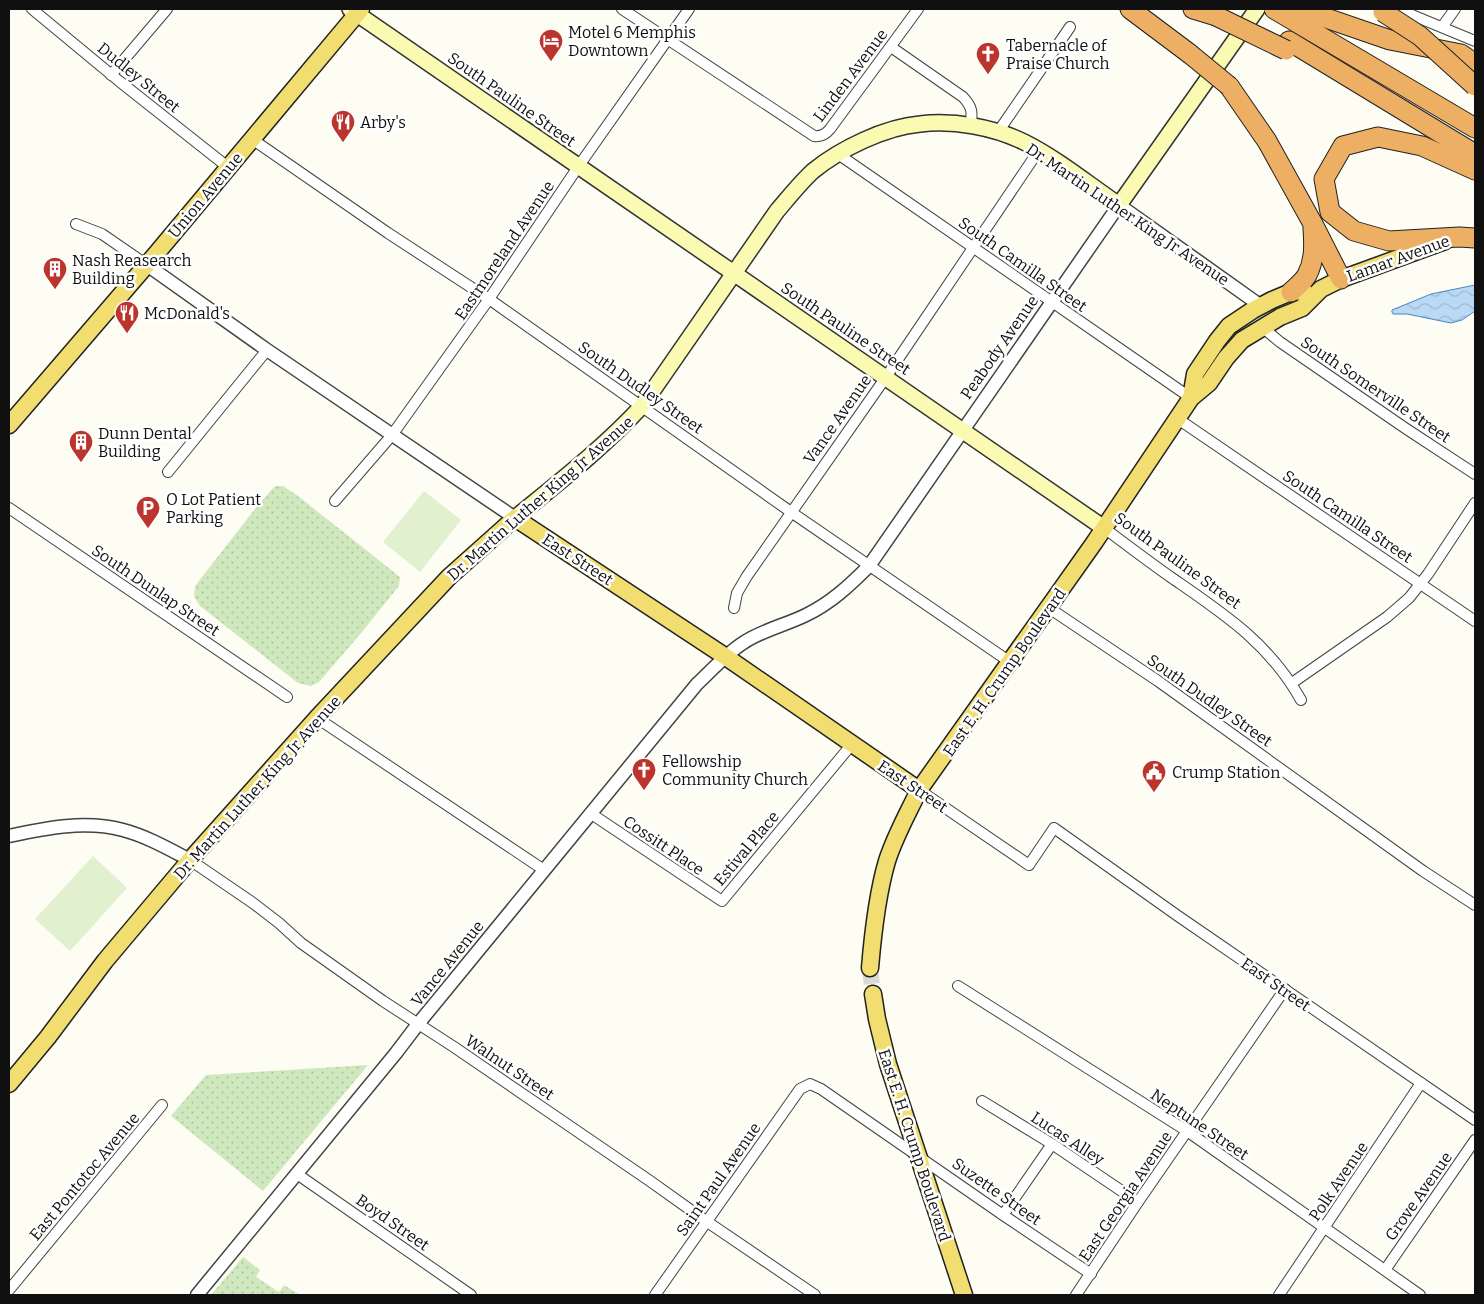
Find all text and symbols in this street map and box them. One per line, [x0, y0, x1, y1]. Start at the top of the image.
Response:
place label: Motel 6 Memphis Downtown [568, 23, 696, 60]
street label: Linden Avenue [809, 25, 891, 125]
hotel icon: Motel 6 Memphis Downtown [538, 28, 564, 62]
place label: Tabernacle of Praise Church [1006, 36, 1109, 73]
street label: Dudley Street [94, 38, 184, 117]
church icon: Tabernacle of Praise Church [975, 41, 1001, 75]
street label: South Pauline Street [444, 48, 579, 151]
restaurant icon: Arby's [330, 109, 356, 143]
place label: Arby's [360, 113, 406, 132]
street label: Dr. Martin Luther King Jr Avenue [1023, 139, 1233, 290]
street label: Union Avenue [164, 149, 247, 242]
street label: Eastmoreland Avenue [451, 177, 558, 324]
street label: South Camilla Street [955, 213, 1091, 316]
street label: Lamar Avenue [1344, 231, 1452, 286]
place label: Nash Reasearch Building [72, 251, 191, 288]
building icon: Nash Reasearch Building [42, 256, 68, 290]
street label: South Pauline Street [778, 278, 914, 379]
street label: Peabody Avenue [957, 292, 1042, 403]
restaurant icon: McDonald's [114, 300, 140, 334]
place label: McDonald's [144, 304, 230, 323]
street label: South Somerville Street [1297, 332, 1454, 447]
street label: South Dudley Street [575, 337, 707, 438]
street label: Vance Avenue [800, 371, 875, 468]
street label: Dr. Martin Luther King Jr Avenue [443, 412, 637, 584]
place label: Dunn Dental Building [98, 424, 192, 461]
building icon: Dunn Dental Building [68, 429, 94, 463]
street label: South Camilla Street [1279, 466, 1416, 567]
place label: O Lot Patient Parking [166, 490, 261, 527]
parking icon: O Lot Patient Parking [135, 495, 161, 529]
street label: South Pauline Street [1111, 508, 1245, 613]
street label: East Street [539, 530, 617, 589]
street label: South Dunlap Street [88, 541, 223, 640]
street label: East E. H. Crump Boulevard [939, 584, 1070, 760]
street label: South Dudley Street [1144, 650, 1276, 751]
street label: Dr. Martin Luther King Jr Avenue [170, 692, 345, 883]
place label: Fellowship Community Church [662, 752, 808, 789]
street label: East Street [874, 756, 951, 817]
church icon: Fellowship Community Church [631, 757, 657, 791]
public building icon: Crump Station [1141, 759, 1167, 793]
place label: Crump Station [1172, 763, 1280, 782]
street label: Estival Place [710, 807, 783, 889]
street label: Cossitt Place [620, 812, 708, 879]
street label: Vance Avenue [407, 917, 488, 1010]
street label: East Street [1237, 954, 1314, 1015]
street label: Walnut Street [462, 1031, 558, 1104]
street label: East E. H. Crump Boulevard [874, 1047, 955, 1244]
street label: Neptune Street [1147, 1085, 1252, 1164]
street label: Lucas Alley [1028, 1108, 1108, 1169]
street label: East Pontotoc Avenue [25, 1109, 143, 1244]
street label: Saint Paul Avenue [672, 1119, 765, 1240]
street label: East Georgia Avenue [1075, 1128, 1176, 1265]
street label: Polk Avenue [1305, 1138, 1372, 1225]
street label: Grove Avenue [1381, 1148, 1456, 1244]
street label: Suzette Street [949, 1154, 1045, 1229]
street label: Boyd Street [352, 1190, 433, 1255]

